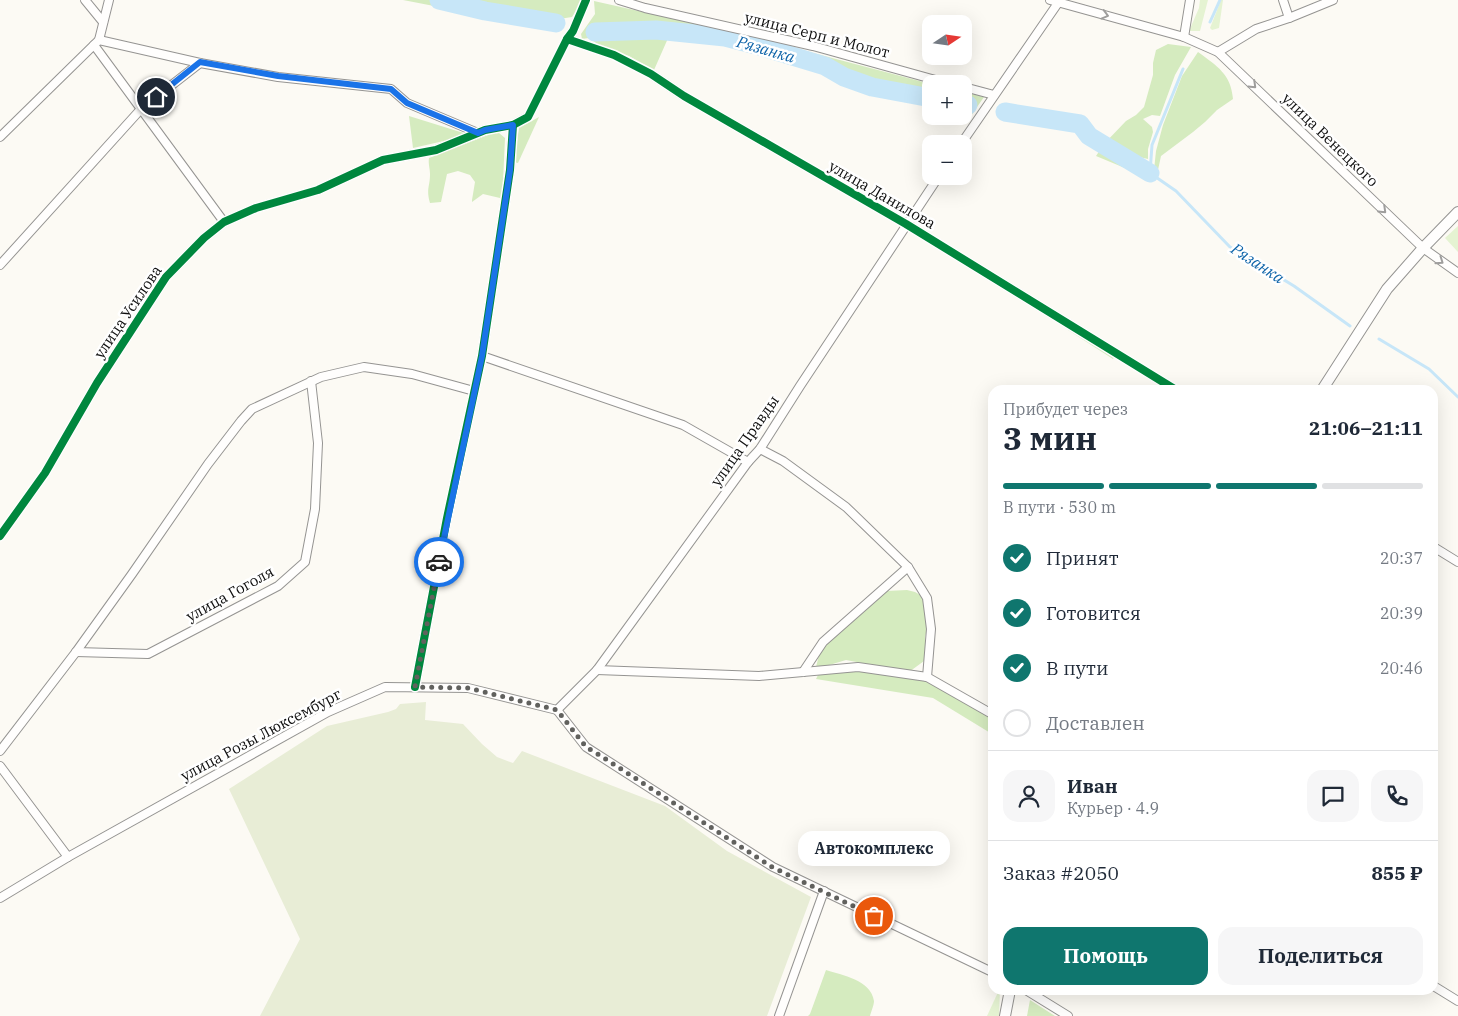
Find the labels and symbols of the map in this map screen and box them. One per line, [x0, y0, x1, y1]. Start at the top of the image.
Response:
street label: улица Серп и Молот [743, 7, 892, 62]
one-way arrow [1100, 9, 1109, 20]
north arrow [922, 15, 972, 65]
water label: Рязанка [734, 31, 798, 67]
pin [135, 76, 177, 118]
one-way arrow [1248, 79, 1257, 88]
street label: улица Венецкого [1278, 89, 1383, 190]
street label: улица Данилова [825, 156, 939, 233]
one-way arrow [1377, 204, 1386, 213]
water label: Рязанка [1227, 238, 1289, 288]
one-way arrow [1434, 255, 1444, 264]
street label: улица Усилова [89, 262, 166, 362]
street label: улица Правды [706, 392, 783, 490]
courier [414, 537, 464, 587]
street label: улица Гоголя [182, 562, 277, 626]
street label: улица Розы Люксембург [177, 684, 344, 785]
callout: Автокомплекс [798, 831, 950, 866]
pin [853, 895, 895, 937]

